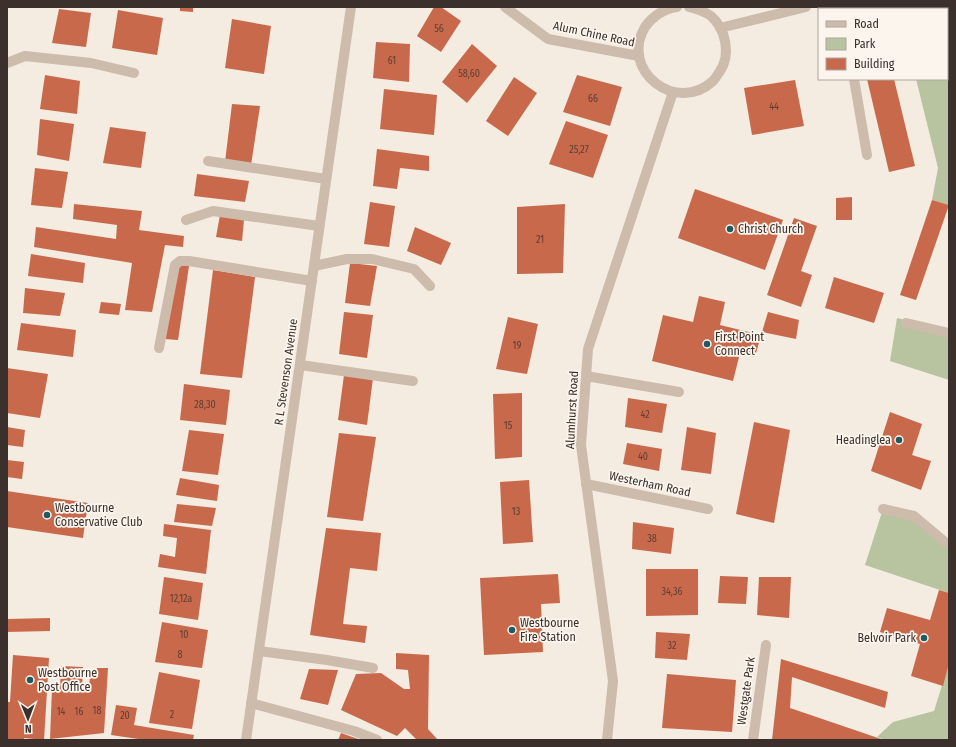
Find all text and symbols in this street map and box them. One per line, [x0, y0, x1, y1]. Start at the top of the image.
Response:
legend [818, 8, 948, 80]
text: Road [854, 17, 879, 31]
street label: Alum Chine Road [552, 19, 636, 49]
house number: 56 [434, 23, 444, 35]
text: Park [854, 37, 876, 51]
house number: 61 [388, 55, 396, 67]
text: Building [854, 57, 895, 71]
house number: 58,60 [458, 68, 480, 80]
house number: 66 [588, 93, 598, 105]
house number: 44 [769, 101, 779, 113]
house number: 25,27 [569, 144, 589, 156]
place label: Christ Church [738, 222, 803, 236]
marker: Christ Church [725, 224, 735, 234]
house number: 21 [536, 234, 544, 246]
street label: R L Stevenson Avenue [272, 318, 300, 426]
place label: First Point Connect [715, 330, 764, 358]
marker: First Point Connect [702, 339, 712, 349]
house number: 19 [513, 340, 522, 352]
street label: Alumhurst Road [563, 371, 581, 449]
house number: 28,30 [194, 399, 216, 411]
house number: 42 [640, 409, 650, 421]
house number: 15 [504, 420, 513, 432]
place label: Headinglea [836, 433, 891, 447]
marker: Headinglea [894, 435, 904, 445]
house number: 40 [638, 451, 648, 463]
street label: Westerham Road [608, 469, 692, 499]
place label: Westbourne Conservative Club [55, 501, 143, 529]
house number: 13 [512, 506, 521, 518]
marker: Westbourne Conservative Club [42, 510, 52, 520]
house number: 38 [647, 533, 657, 545]
house number: 34,36 [662, 586, 683, 598]
house number: 12,12a [170, 593, 192, 605]
place label: Westbourne Fire Station [520, 616, 579, 644]
marker: Westbourne Fire Station [507, 625, 517, 635]
house number: 10 [179, 629, 189, 641]
place label: Belvoir Park [858, 631, 916, 645]
marker: Belvoir Park [919, 633, 929, 643]
house number: 32 [668, 640, 677, 652]
house number: 8 [178, 649, 183, 661]
street label: Westgate Park [734, 656, 758, 726]
place label: Westbourne Post Office [38, 666, 97, 694]
marker: Westbourne Post Office [25, 675, 35, 685]
north arrow [8, 699, 48, 739]
house number: 18 [93, 705, 101, 717]
house number: 14 [57, 706, 66, 718]
house number: 16 [75, 706, 83, 718]
house number: 2 [170, 709, 175, 721]
house number: 20 [120, 710, 130, 722]
text: N [25, 722, 32, 735]

